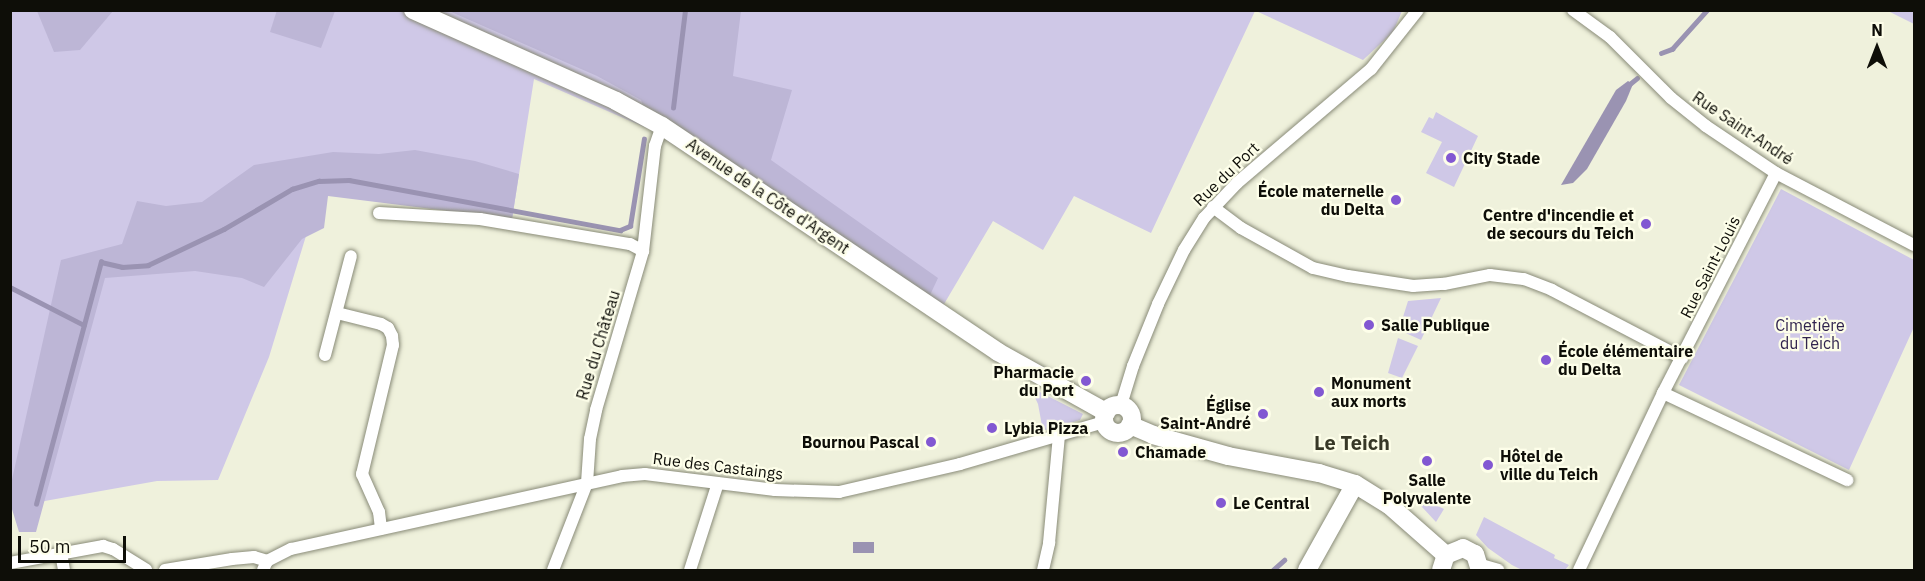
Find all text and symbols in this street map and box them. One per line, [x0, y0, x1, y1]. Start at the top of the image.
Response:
north arrow [1847, 18, 1907, 78]
text: N [1871, 20, 1883, 40]
street label: Rue Saint-André [1689, 87, 1797, 169]
street label: Avenue de la Côte d'Argent [683, 134, 853, 258]
street label: Rue du Port [1189, 138, 1263, 210]
place label: City Stade [1463, 148, 1540, 168]
marker: City Stade [1444, 151, 1458, 165]
place label: École maternelle du Delta [1258, 181, 1384, 219]
marker: École maternelle du Delta [1389, 193, 1403, 207]
place label: Centre d'incendie et de secours du Teich [1483, 205, 1634, 243]
street label: Rue Saint-Louis [1676, 213, 1744, 321]
marker: Centre d'incendie et de secours du Teich [1639, 217, 1653, 231]
street label: Rue du Château [572, 288, 624, 402]
place label: Salle Publique [1381, 315, 1490, 335]
park label: Cimetière du Teich [1775, 315, 1845, 353]
marker: Salle Publique [1362, 318, 1376, 332]
place label: École élémentaire du Delta [1558, 341, 1693, 379]
marker: École élémentaire du Delta [1539, 353, 1553, 367]
place label: Pharmacie du Port [993, 362, 1074, 400]
place label: Monument aux morts [1331, 373, 1411, 411]
marker: Pharmacie du Port [1079, 374, 1093, 388]
marker: Monument aux morts [1312, 385, 1326, 399]
place label: Église Saint-André [1160, 395, 1251, 433]
marker: Église Saint-André [1256, 407, 1270, 421]
place label: Lybia Pizza [1004, 418, 1088, 438]
marker: Lybia Pizza [985, 421, 999, 435]
district label: Le Teich [1314, 430, 1390, 454]
place label: Bournou Pascal [802, 432, 919, 452]
marker: Bournou Pascal [924, 435, 938, 449]
place label: Chamade [1135, 442, 1206, 462]
marker: Chamade [1116, 445, 1130, 459]
place label: Hôtel de ville du Teich [1500, 446, 1598, 484]
street label: Rue des Castaings [652, 448, 784, 484]
marker: Salle Polyvalente [1420, 454, 1434, 468]
marker: Hôtel de ville du Teich [1481, 458, 1495, 472]
place label: Salle Polyvalente [1383, 470, 1471, 508]
place label: Le Central [1233, 493, 1309, 513]
marker: Le Central [1214, 496, 1228, 510]
scale bar [21, 524, 129, 562]
text: 50 m [29, 535, 71, 558]

